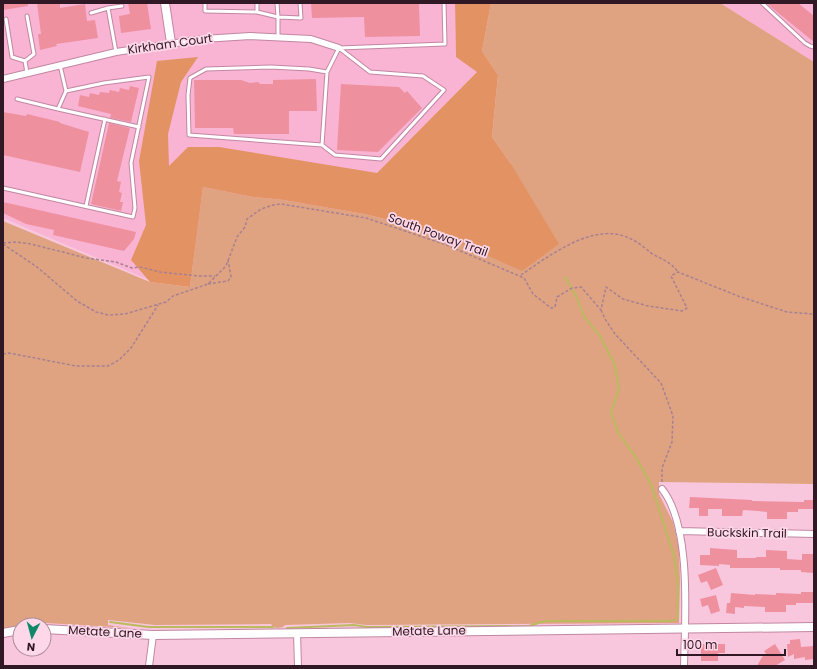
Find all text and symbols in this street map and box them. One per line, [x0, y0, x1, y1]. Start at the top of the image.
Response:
street label: Kirkham Court [126, 29, 214, 58]
street label: South Poway Trail [386, 209, 491, 261]
street label: Buckskin Trail [707, 523, 787, 542]
north arrow [12, 617, 52, 657]
street label: Metate Lane [68, 621, 142, 642]
street label: Metate Lane [392, 621, 466, 640]
scale bar [677, 631, 785, 657]
text: 100 m [683, 636, 717, 653]
text: N [26, 639, 36, 655]

